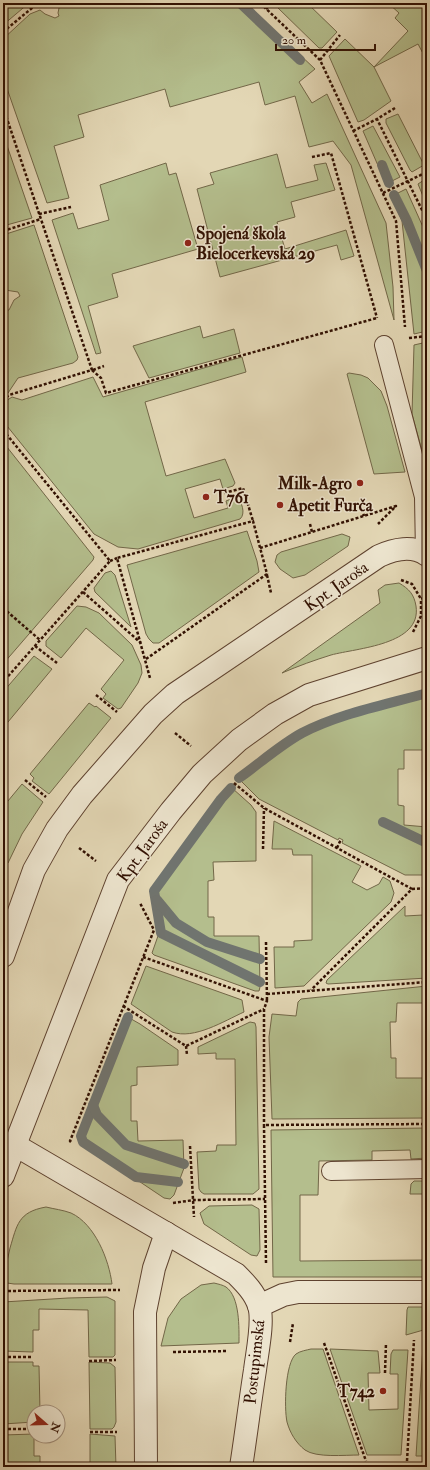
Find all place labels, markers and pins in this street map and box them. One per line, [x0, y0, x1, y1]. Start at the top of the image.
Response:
place label: Spojená škola Bielocerkevská 29 [196, 223, 316, 264]
marker: Spojená škola Bielocerkevská 29 [183, 238, 193, 248]
place label: Milk-Agro [277, 473, 352, 495]
marker: Milk-Agro [355, 478, 365, 488]
place label: T761 [213, 487, 249, 508]
marker: T761 [201, 492, 211, 502]
place label: Apetit Furča [287, 495, 374, 517]
marker: Apetit Furča [275, 500, 285, 510]
place label: T742 [336, 1381, 375, 1402]
marker: T742 [378, 1386, 388, 1396]

